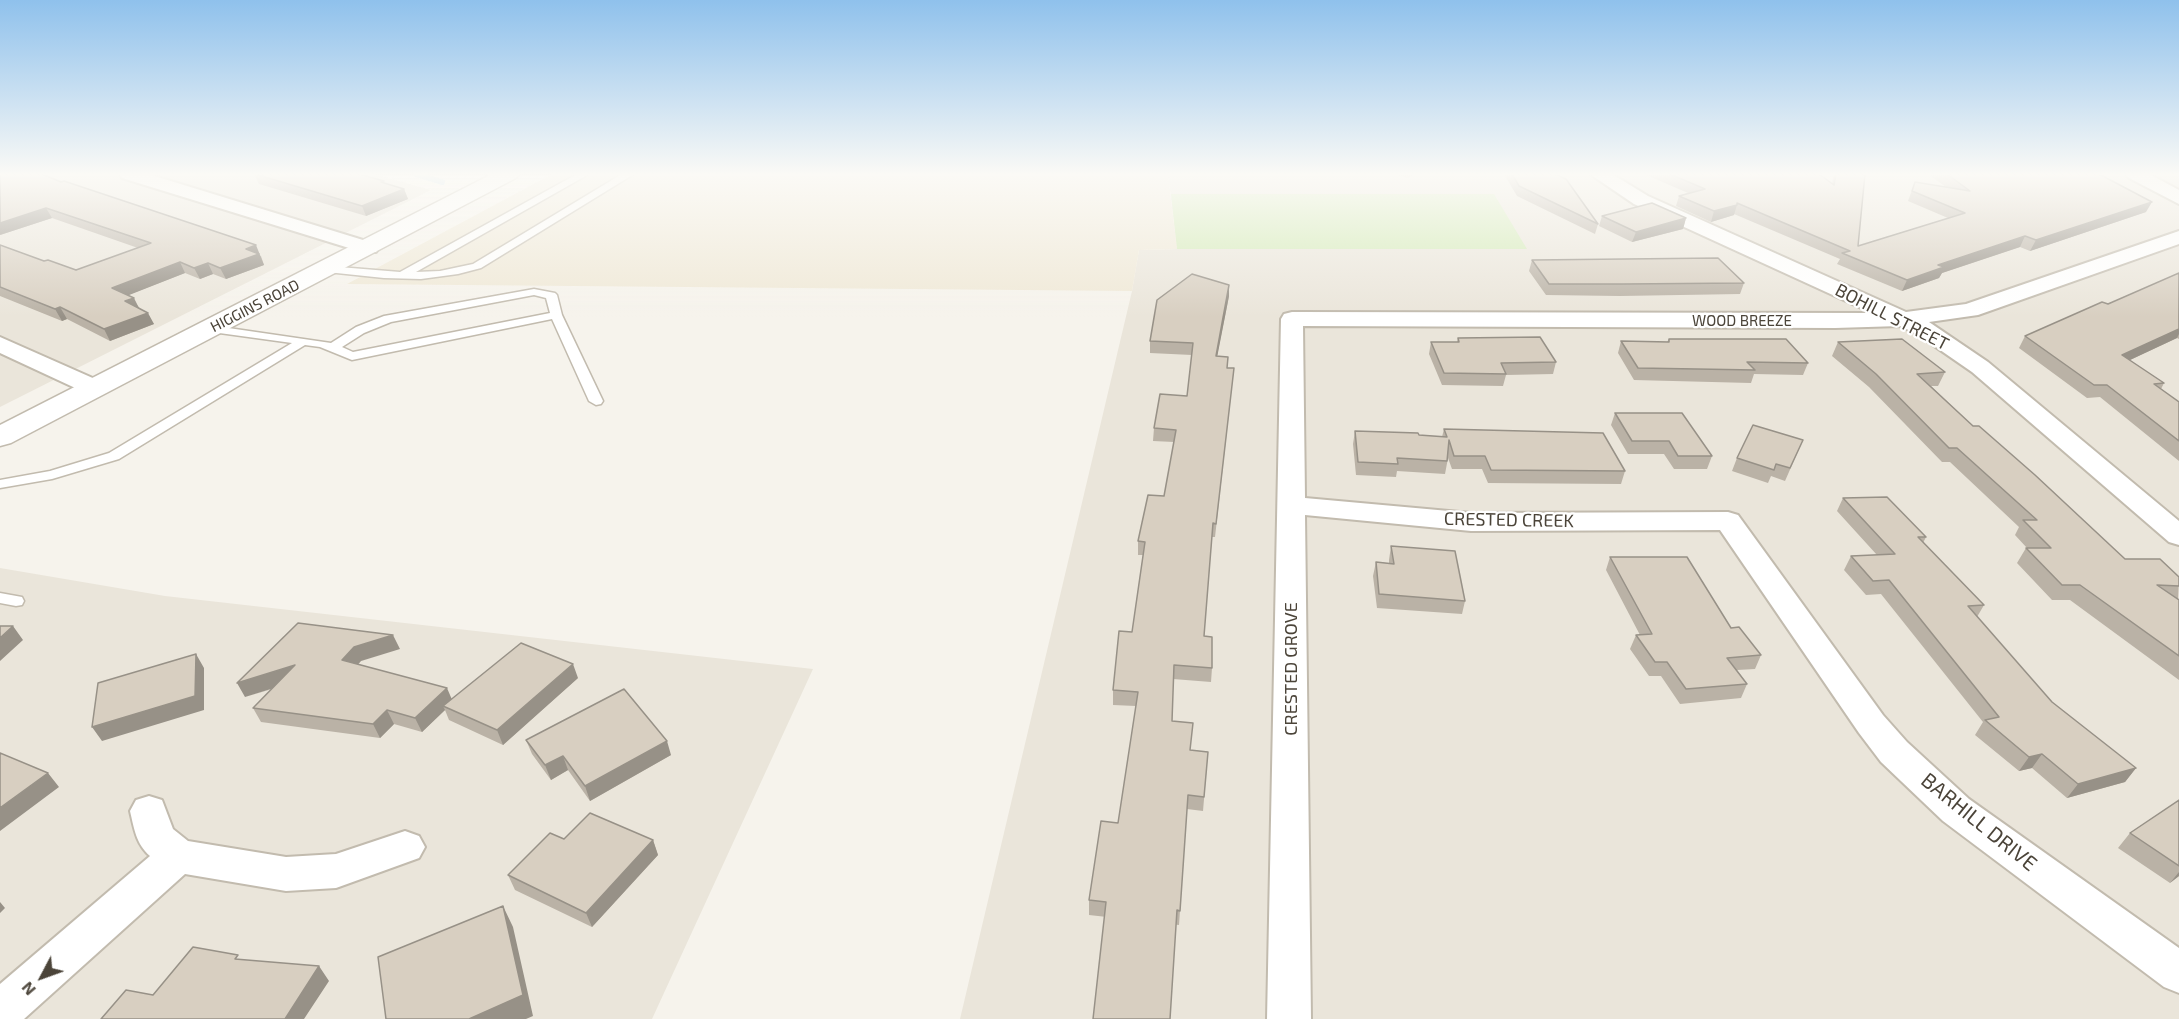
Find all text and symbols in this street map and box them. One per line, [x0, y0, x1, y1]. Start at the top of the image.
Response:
street label: HIGGINS ROAD [207, 276, 303, 336]
street label: BOHILL STREET [1832, 279, 1952, 355]
street label: WOOD BREEZE [1692, 312, 1792, 330]
street label: CRESTED CREEK [1444, 508, 1574, 532]
street label: CRESTED GROVE [1280, 602, 1302, 736]
street label: BARHILL DRIVE [1916, 768, 2042, 876]
north arrow [12, 947, 72, 1007]
text: N [17, 979, 39, 1000]

